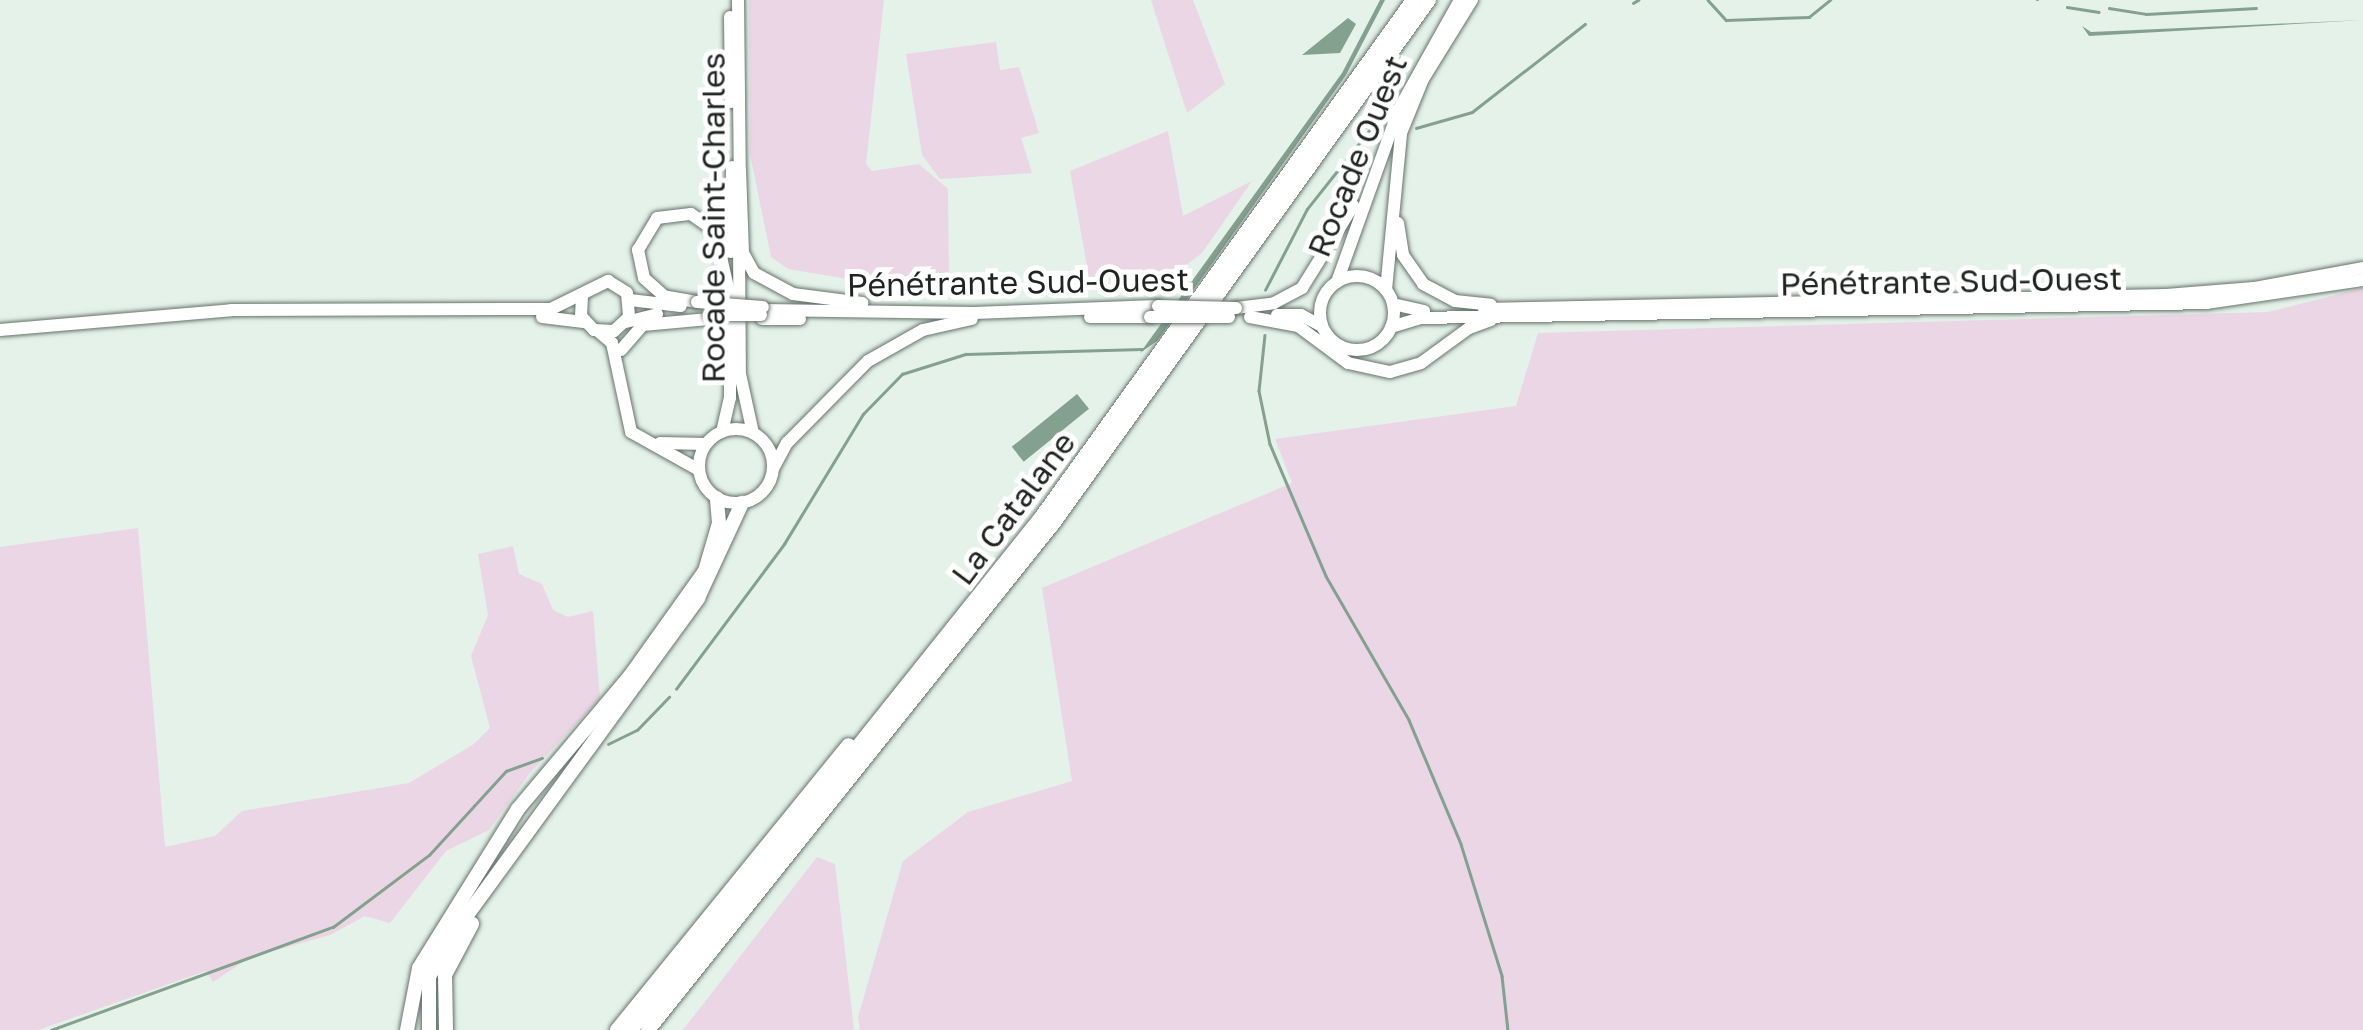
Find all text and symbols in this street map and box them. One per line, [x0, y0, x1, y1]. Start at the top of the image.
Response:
street label: Rocade Ouest [1299, 50, 1415, 262]
street label: Rocade Saint-Charles [694, 53, 732, 383]
street label: Pénétrante Sud-Ouest [1780, 259, 2122, 303]
street label: Pénétrante Sud-Ouest [847, 260, 1189, 304]
street label: La Catalane [943, 424, 1083, 592]

